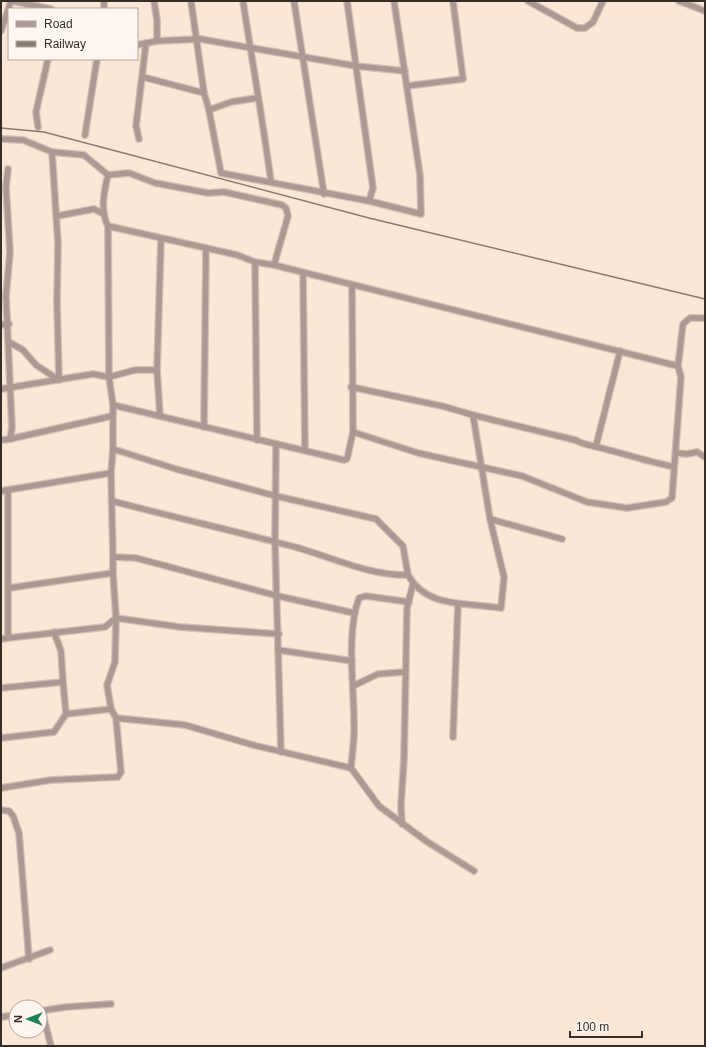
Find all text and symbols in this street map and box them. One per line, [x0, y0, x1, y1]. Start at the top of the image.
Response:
legend [8, 8, 138, 60]
text: Road [44, 17, 73, 31]
text: Railway [44, 37, 86, 51]
north arrow [8, 999, 48, 1039]
scale bar [570, 1013, 642, 1039]
text: N [12, 1015, 24, 1023]
text: 100 m [576, 1020, 609, 1034]

